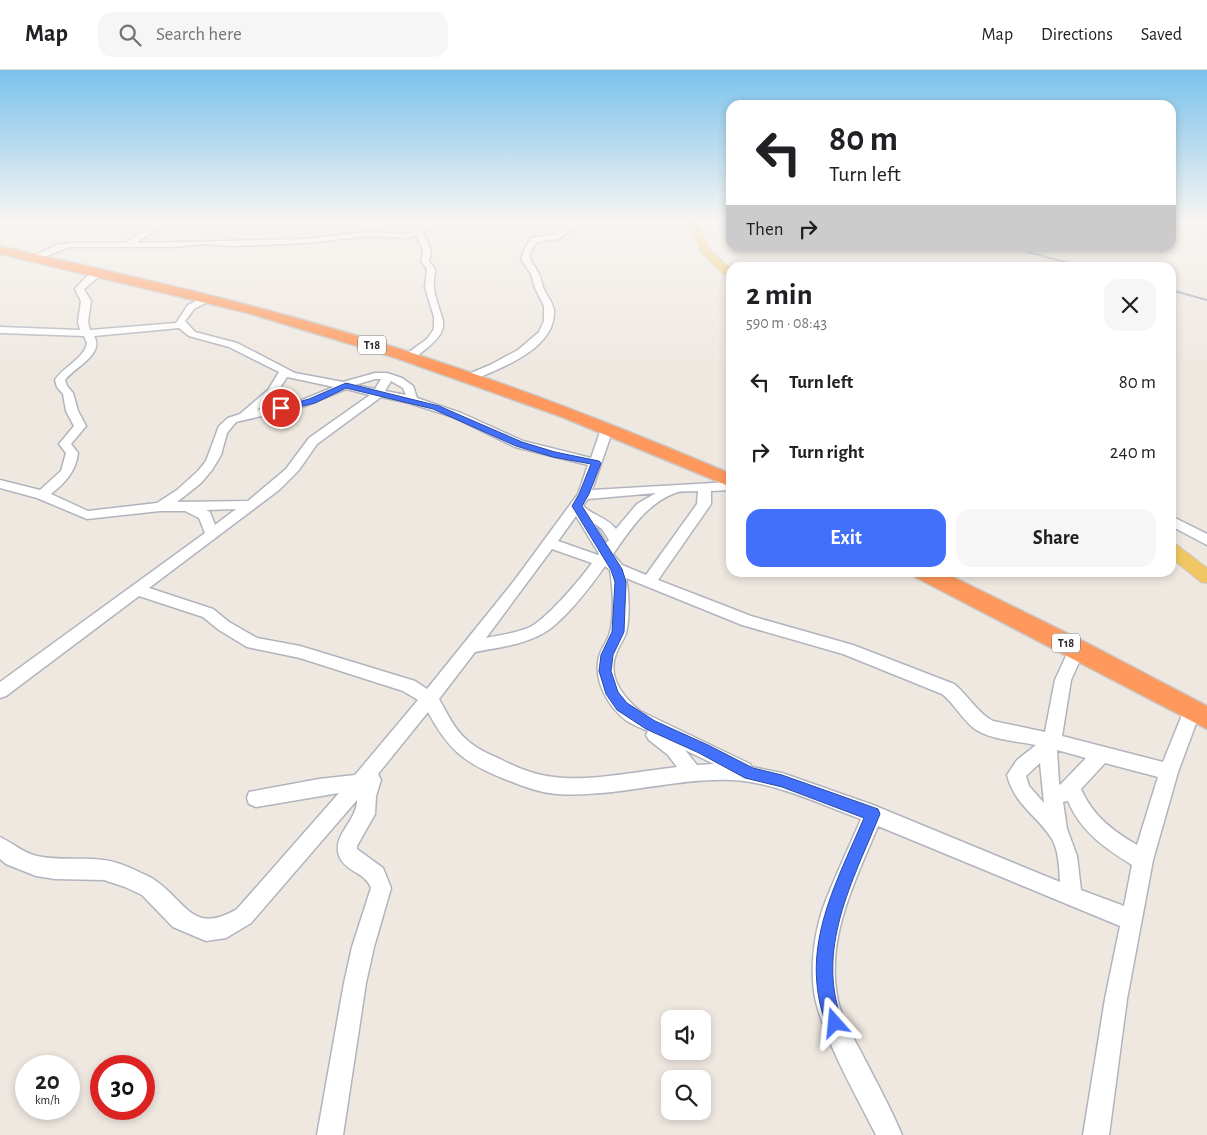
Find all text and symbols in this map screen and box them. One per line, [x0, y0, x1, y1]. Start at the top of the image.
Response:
search box [98, 12, 448, 57]
icon: search [116, 21, 144, 49]
text: Map [25, 22, 68, 46]
text: Search here [156, 25, 242, 44]
text: Map [982, 26, 1013, 44]
text: Directions [1041, 26, 1113, 44]
text: Saved [1141, 26, 1182, 44]
icon: left [746, 120, 811, 185]
text: 80 m [829, 122, 898, 157]
text: Turn left [829, 163, 901, 185]
icon: right [794, 215, 822, 243]
text: Then [746, 220, 784, 239]
button: close [1104, 279, 1156, 331]
text: 2 min [746, 280, 813, 310]
text: 590 m · 08:43 [746, 315, 827, 331]
road number: T18 [358, 336, 386, 354]
icon: left [746, 368, 774, 396]
text: Turn left [789, 373, 853, 392]
text: 80 m [1119, 373, 1156, 392]
pin [260, 387, 302, 429]
icon: arrive [267, 394, 295, 422]
icon: right [746, 438, 774, 466]
text: Turn right [789, 443, 864, 462]
text: 240 m [1110, 443, 1156, 462]
button: Exit [746, 509, 946, 567]
button: Share [956, 509, 1156, 567]
road number: T18 [1052, 634, 1080, 652]
position arrow [808, 996, 860, 1048]
map controls [661, 1010, 711, 1120]
button: sound [661, 1010, 711, 1060]
speed limit sign: 30 [90, 1055, 155, 1120]
text: 20 [35, 1069, 60, 1094]
button: search [661, 1070, 711, 1120]
text: km/h [35, 1094, 60, 1106]

